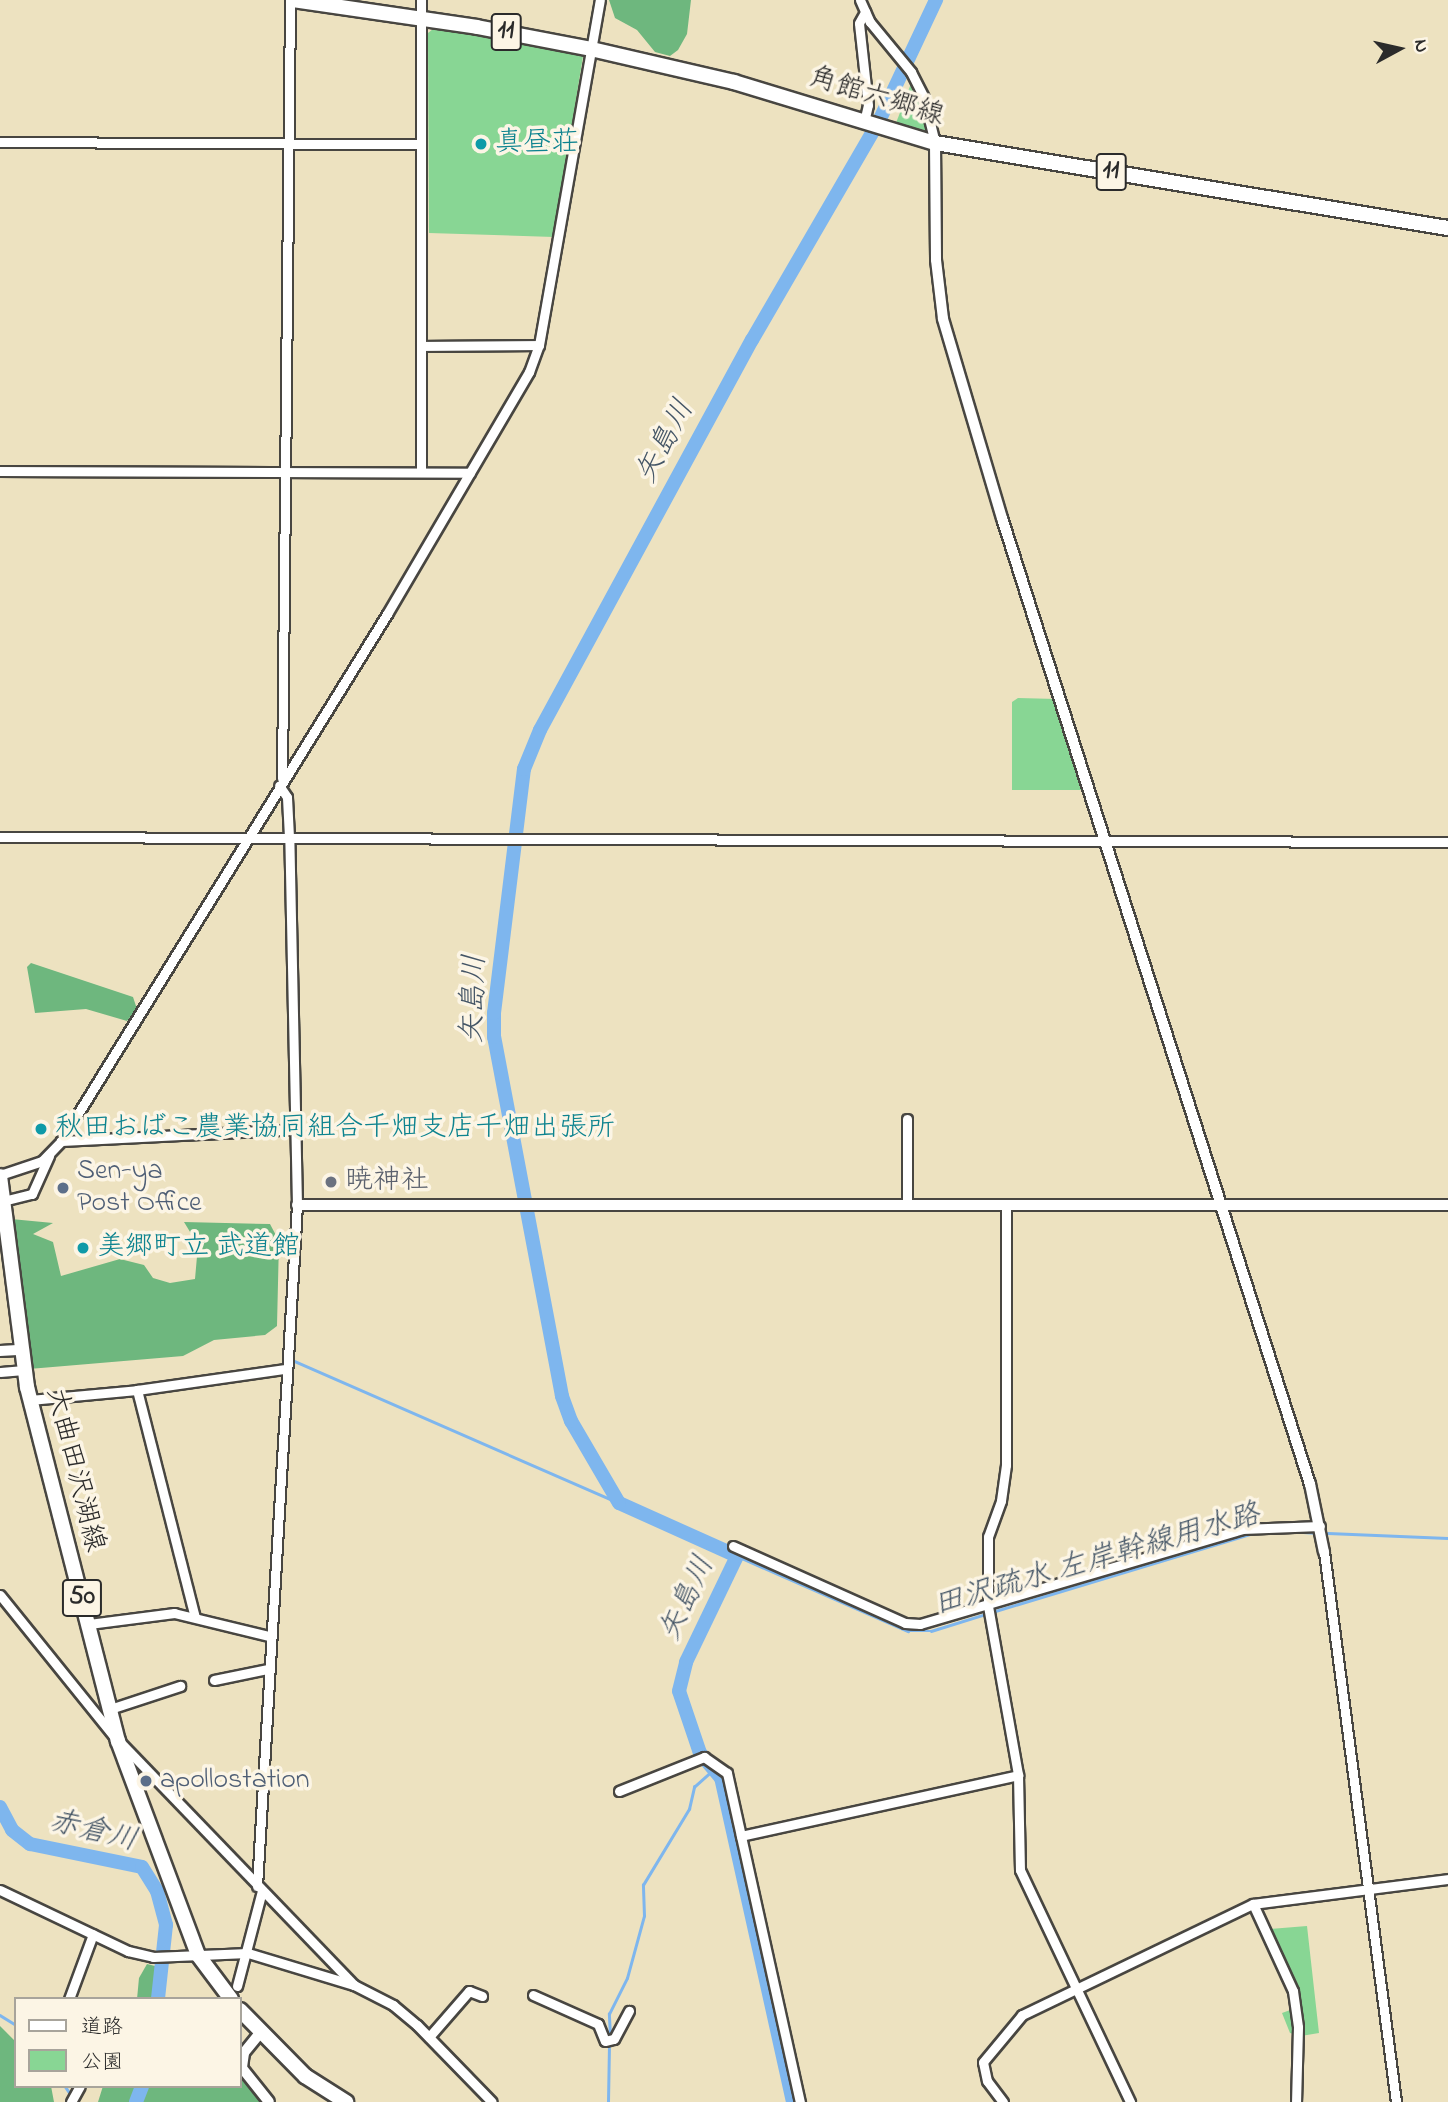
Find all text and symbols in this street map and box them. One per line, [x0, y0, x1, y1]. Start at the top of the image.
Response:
road number: 11 [490, 9, 522, 54]
north arrow [1364, 14, 1434, 84]
text: N [1406, 38, 1435, 54]
street label: 角館六郷線 [804, 61, 948, 135]
place label: 真昼荘 [495, 127, 579, 161]
marker: 真昼荘 [473, 136, 489, 152]
road number: 11 [1095, 150, 1127, 195]
water label: 矢島川 [629, 394, 703, 490]
water label: 矢島川 [455, 953, 495, 1045]
place label: 秋田おばこ農業協同組合千畑支店千畑出張所 [55, 1112, 615, 1146]
marker: 秋田おばこ農業協同組合千畑支店千畑出張所 [33, 1121, 49, 1137]
place label: Sen-ya Post Office [77, 1155, 202, 1221]
place label: 暁神社 [345, 1165, 429, 1199]
marker: 暁神社 [323, 1174, 339, 1190]
marker: Sen-ya Post Office [55, 1180, 71, 1196]
place label: 美郷町立 武道館 [97, 1231, 300, 1265]
marker: 美郷町立 武道館 [75, 1240, 91, 1256]
street label: 大曲田沢湖線 [37, 1384, 111, 1556]
water label: 田沢疏水 左岸幹線用水路 [930, 1497, 1264, 1625]
water label: 矢島川 [653, 1551, 723, 1647]
road number: 50 [61, 1576, 103, 1620]
place label: apollostation [160, 1764, 310, 1798]
marker: apollostation [138, 1773, 154, 1789]
water label: 赤倉川 [45, 1804, 141, 1860]
legend [14, 1997, 242, 2088]
text: 道路 [81, 2013, 123, 2043]
text: 公園 [81, 2048, 123, 2078]

